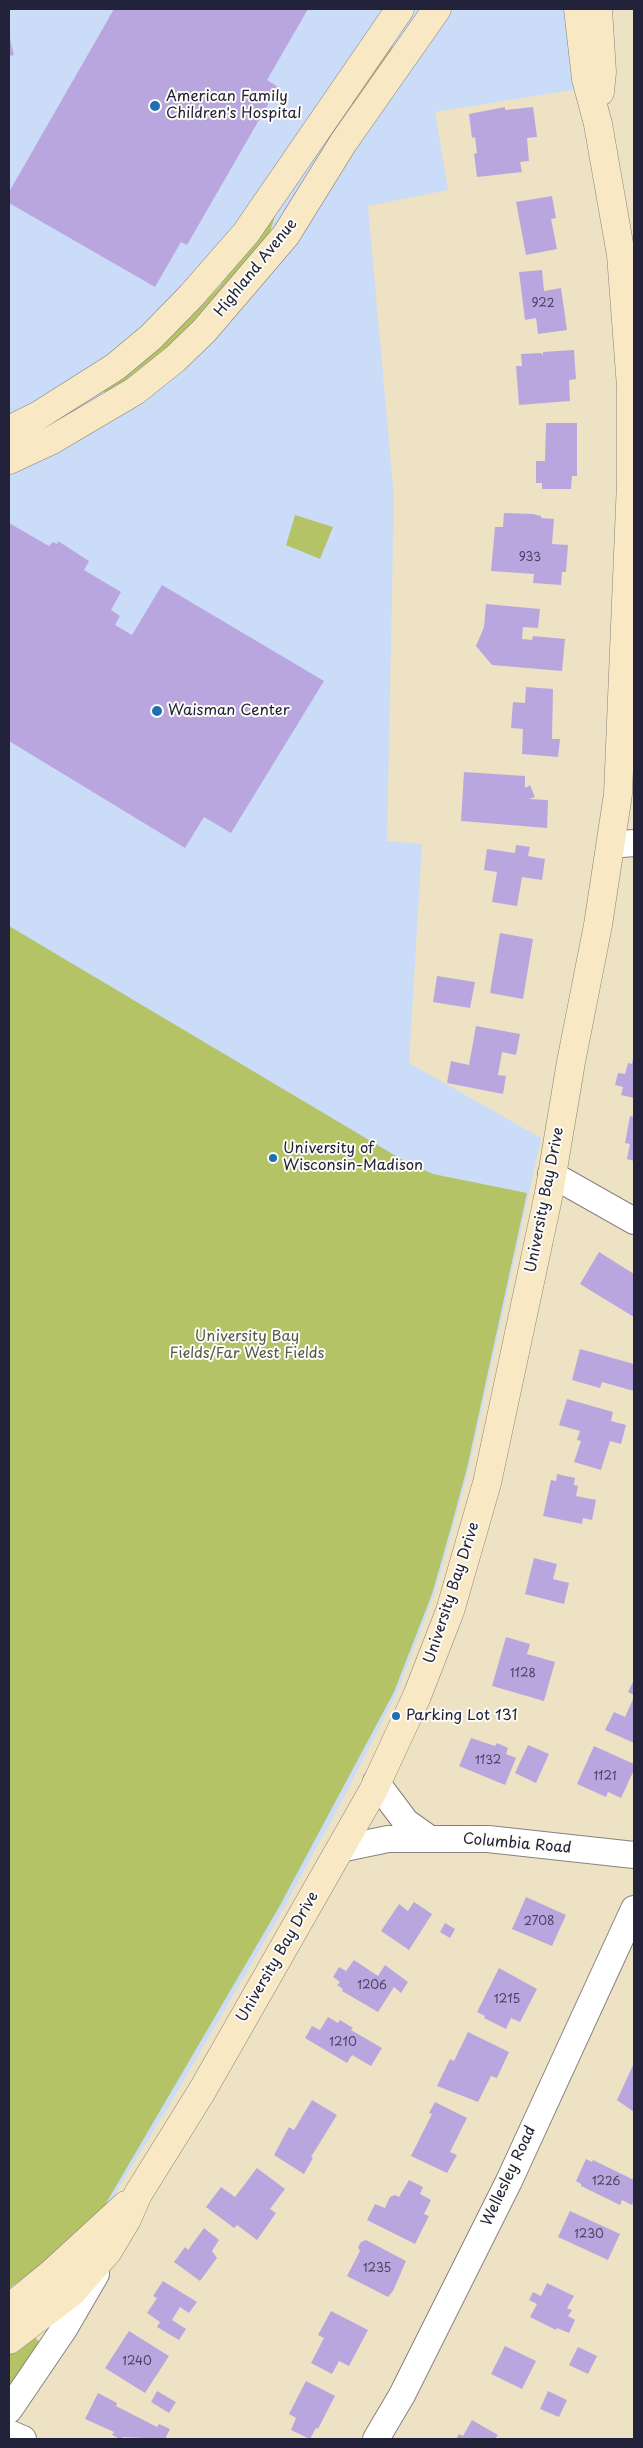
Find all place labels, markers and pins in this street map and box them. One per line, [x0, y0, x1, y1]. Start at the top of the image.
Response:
place label: American Family Children's Hospital [166, 88, 301, 123]
marker: American Family Children's Hospital [148, 99, 162, 113]
place label: Waisman Center [168, 702, 290, 720]
marker: Waisman Center [150, 704, 164, 718]
place label: University of Wisconsin-Madison [283, 1140, 423, 1175]
marker: University of Wisconsin-Madison [267, 1152, 279, 1164]
place label: Parking Lot 131 [406, 1707, 517, 1725]
marker: Parking Lot 131 [390, 1710, 402, 1722]

